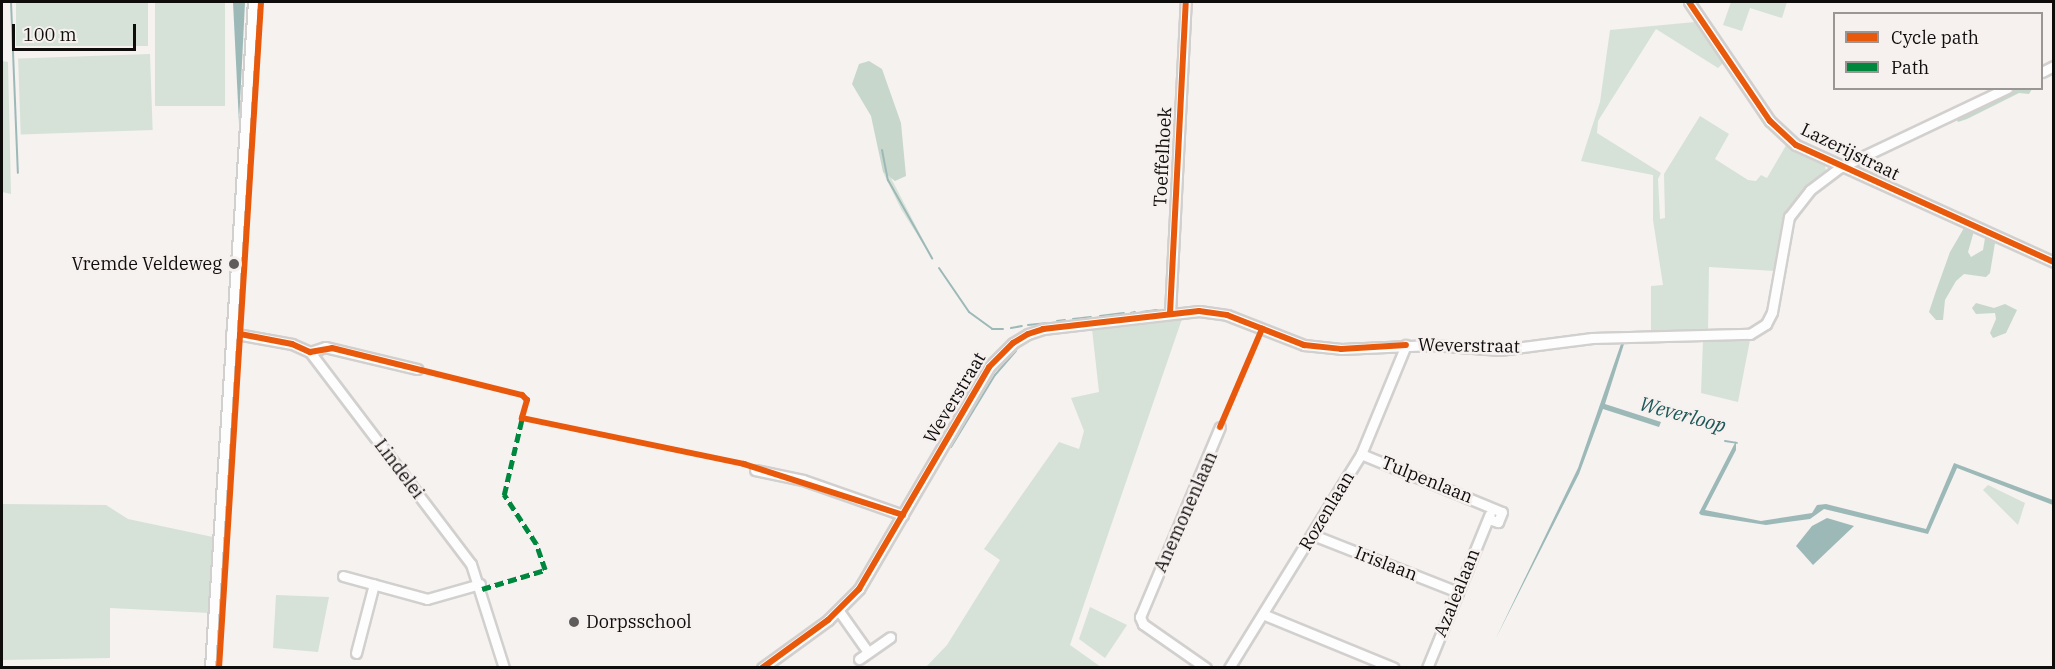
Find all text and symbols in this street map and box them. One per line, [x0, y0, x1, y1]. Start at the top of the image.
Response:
scale bar [15, 12, 140, 50]
legend [1833, 12, 2043, 90]
text: 100 m [23, 23, 77, 46]
text: Cycle path [1891, 26, 1979, 49]
text: Path [1891, 56, 1929, 79]
street label: Toeffelhoek [1150, 107, 1176, 207]
street label: Lazerijstraat [1797, 119, 1903, 185]
place label: Vremde Veldeweg [72, 253, 222, 275]
marker: Vremde Veldeweg [227, 257, 241, 271]
street label: Weverstraat [1418, 334, 1520, 358]
street label: Weverstraat [919, 349, 991, 447]
water label: Weverloop [1637, 391, 1729, 437]
street label: Lindelei [370, 435, 428, 503]
street label: Anemonenlaan [1150, 448, 1222, 576]
street label: Tulpenlaan [1378, 452, 1476, 508]
street label: Rozenlaan [1295, 468, 1359, 554]
street label: Irislaan [1352, 542, 1420, 586]
street label: Azalealaan [1430, 546, 1484, 640]
place label: Dorpsschool [586, 611, 692, 633]
marker: Dorpsschool [567, 615, 581, 629]

